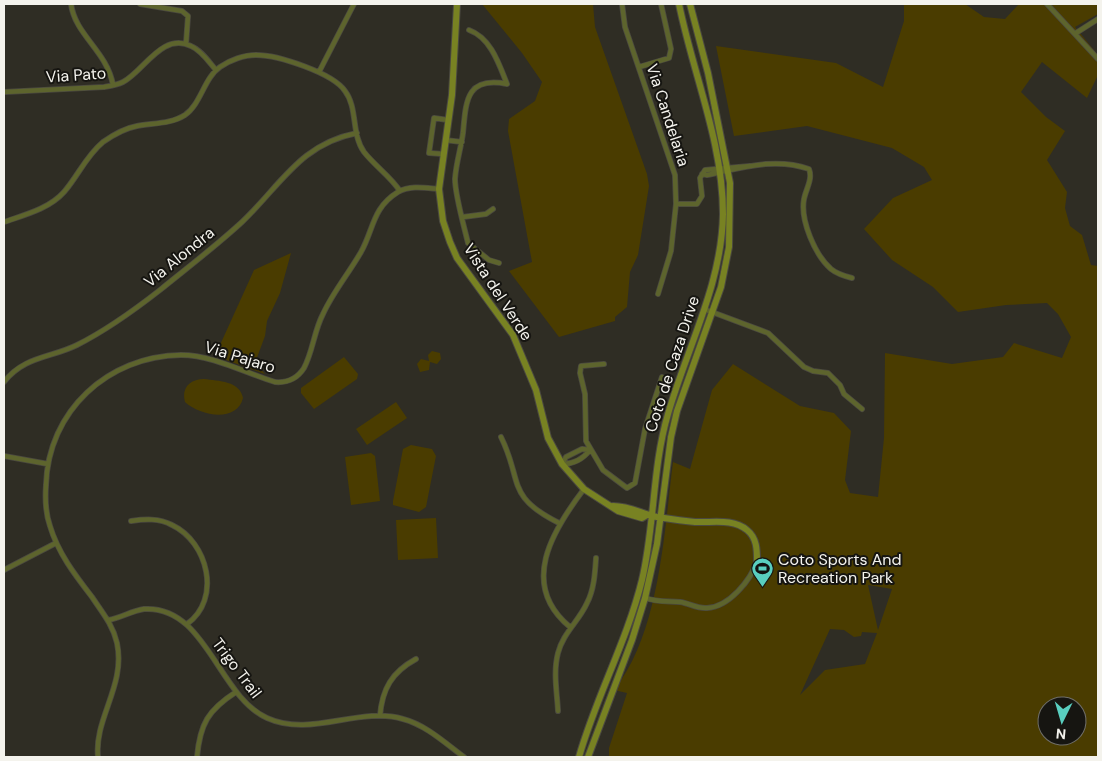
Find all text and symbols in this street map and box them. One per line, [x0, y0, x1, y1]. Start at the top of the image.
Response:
street label: Via Candelaria [642, 61, 694, 169]
street label: Via Pato [45, 62, 107, 88]
street label: Via Alondra [139, 222, 219, 292]
street label: Vista del Verde [459, 239, 537, 345]
street label: Coto de Caza Drive [640, 293, 704, 435]
street label: Via Pajaro [202, 336, 278, 378]
place label: Coto Sports And Recreation Park [778, 549, 902, 588]
sports icon: Coto Sports And Recreation Park [750, 556, 774, 587]
street label: Trigo Trail [207, 634, 267, 702]
north arrow [1037, 696, 1087, 746]
text: N [1055, 725, 1067, 743]

